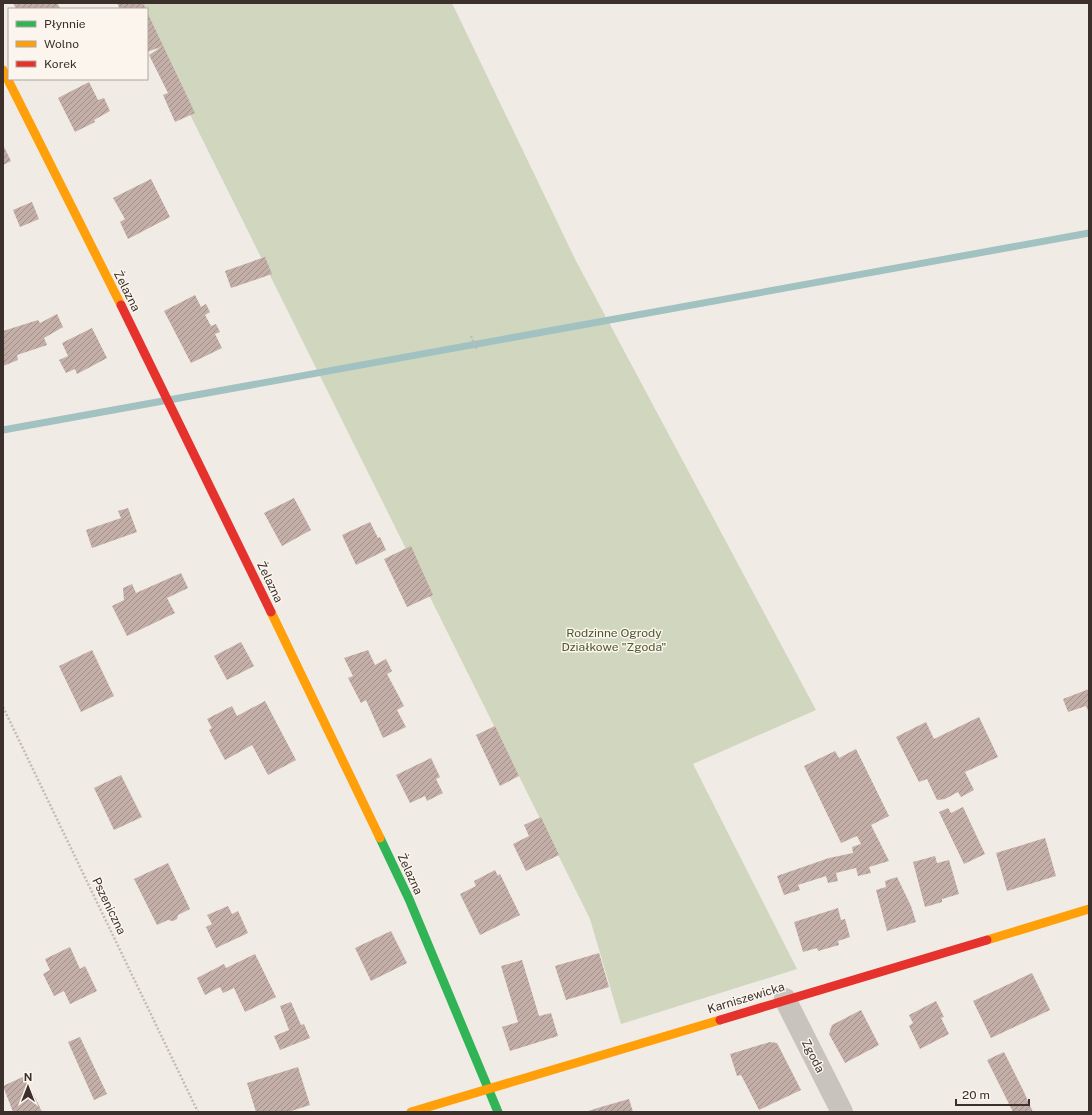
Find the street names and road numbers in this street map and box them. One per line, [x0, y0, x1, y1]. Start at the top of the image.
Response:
street label: Żelazna [111, 268, 143, 314]
street label: Żelazna [254, 559, 286, 605]
street label: Żelazna [394, 851, 426, 897]
street label: Pszeniczna [89, 875, 129, 937]
street label: Karniszewicka [706, 980, 786, 1016]
street label: Zgoda [799, 1037, 827, 1075]

